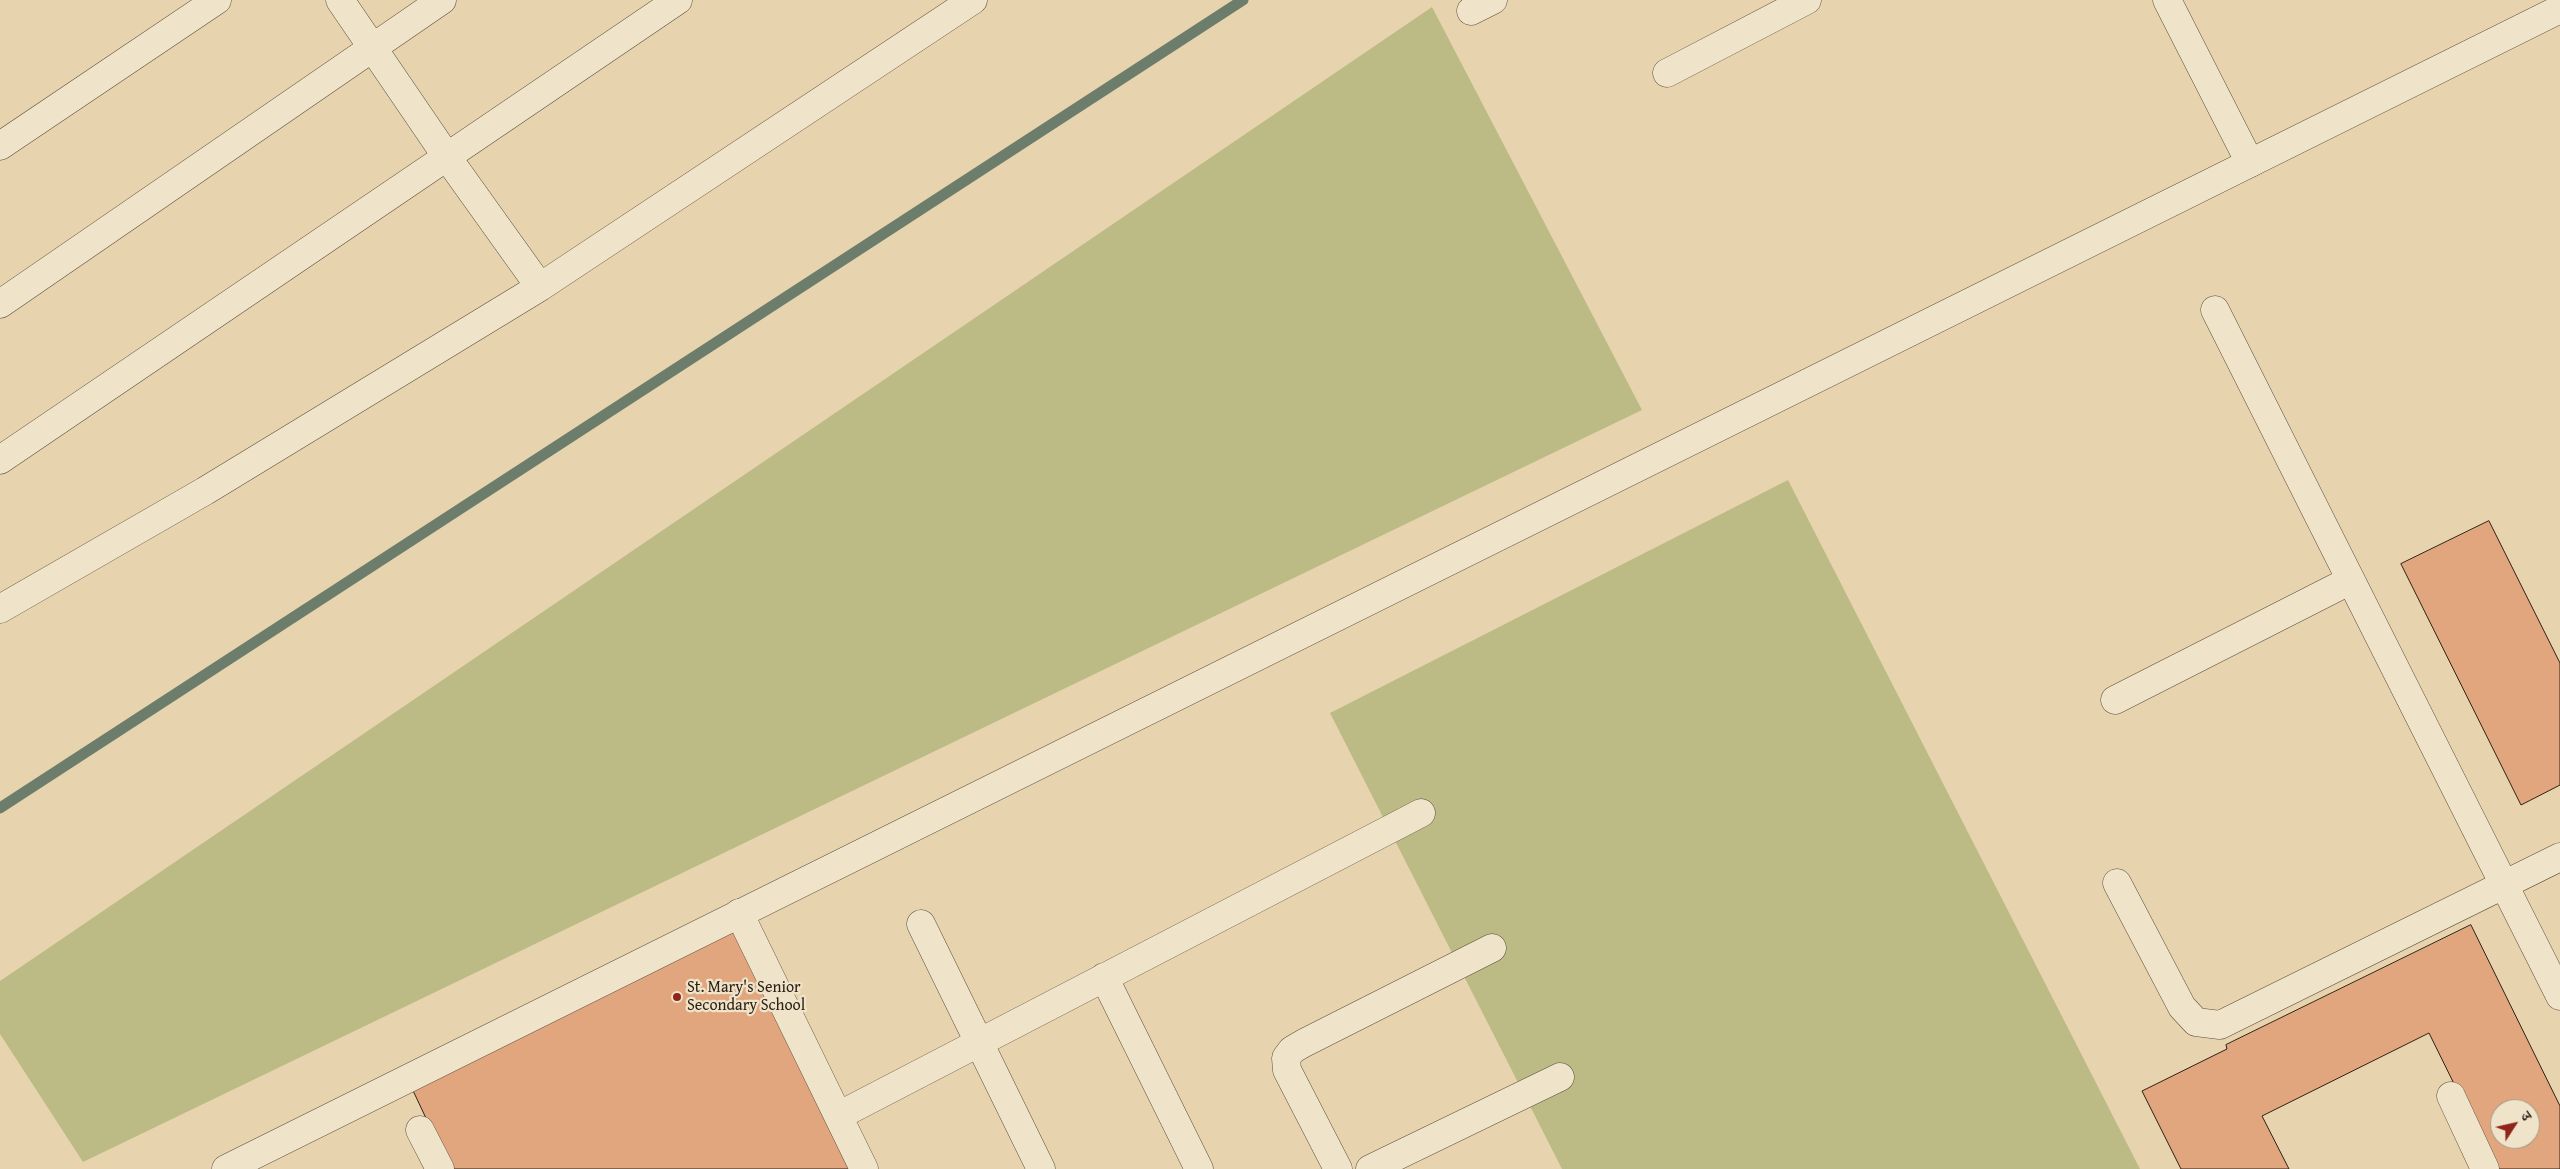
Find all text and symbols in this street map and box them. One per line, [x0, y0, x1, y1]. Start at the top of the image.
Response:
place label: St. Mary's Senior Secondary School [687, 978, 805, 1016]
marker: St. Mary's Senior Secondary School [671, 991, 683, 1003]
north arrow [2490, 1099, 2540, 1149]
text: उ [2516, 1107, 2537, 1125]

